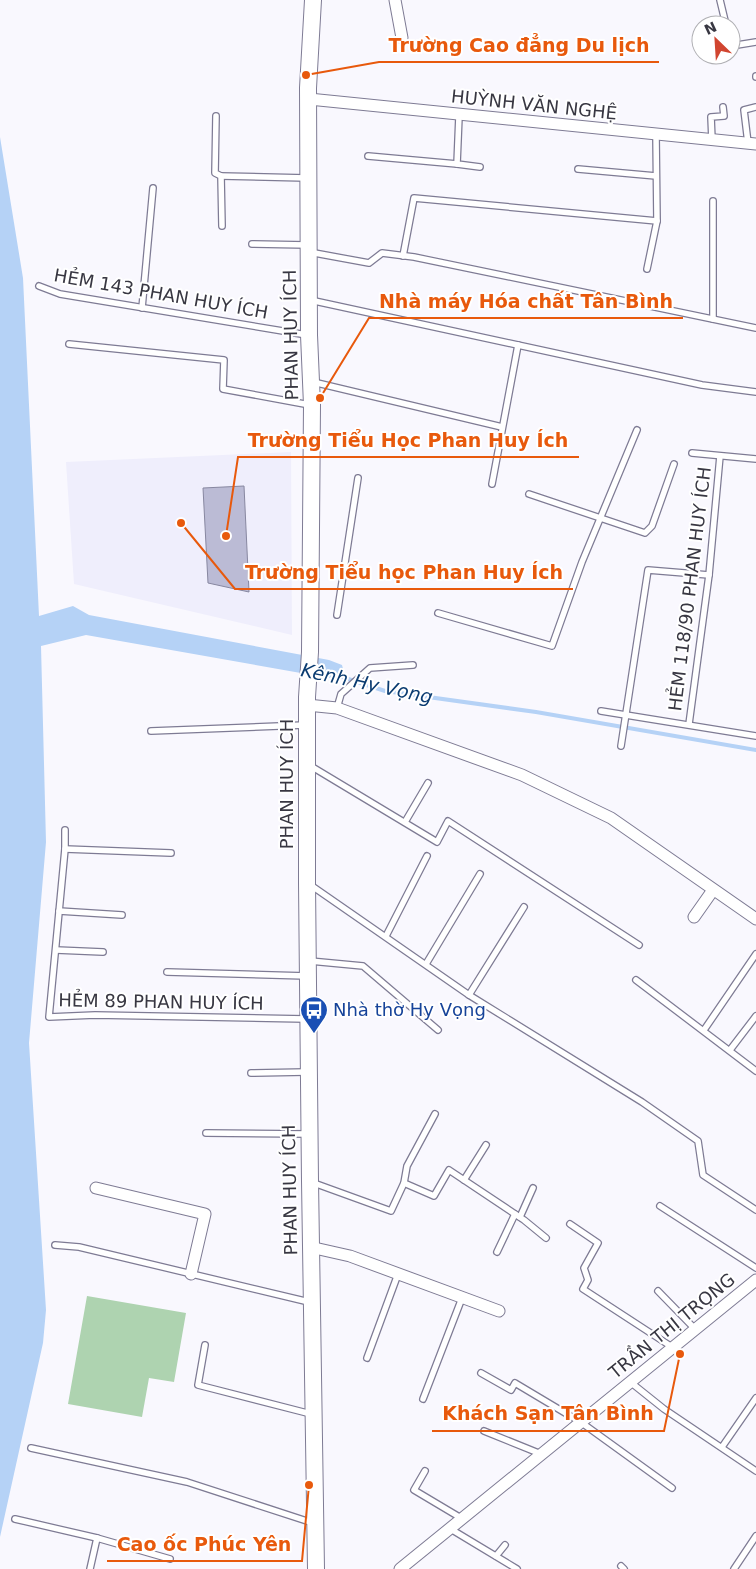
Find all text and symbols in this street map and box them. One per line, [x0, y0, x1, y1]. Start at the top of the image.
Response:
north arrow [691, 15, 741, 65]
text: N [702, 18, 719, 38]
callout: Trường Cao đẳng Du lịch [379, 28, 659, 62]
text: Trường Cao đẳng Du lịch [389, 33, 649, 56]
street label: HUỲNH VĂN NGHỆ [450, 85, 618, 124]
street label: HẺM 143 PHAN HUY ÍCH [52, 263, 270, 323]
street label: PHAN HUY ÍCH [279, 269, 302, 401]
callout: Nhà máy Hóa chất Tân Bình [369, 284, 683, 318]
text: Nhà máy Hóa chất Tân Bình [379, 290, 673, 312]
callout: Trường Tiểu Học Phan Huy Ích [238, 423, 579, 457]
text: Trường Tiểu Học Phan Huy Ích [248, 429, 568, 451]
street label: HẺM 118/90 PHAN HUY ÍCH [663, 465, 715, 712]
callout: Trường Tiểu học Phan Huy Ích [235, 555, 573, 589]
text: Trường Tiểu học Phan Huy Ích [245, 561, 563, 583]
water label: Kênh Hy Vọng [299, 658, 435, 708]
street label: PHAN HUY ÍCH [276, 719, 297, 849]
street label: HẺM 89 PHAN HUY ÍCH [58, 988, 264, 1014]
bus stop icon: Nhà thờ Hy Vọng [299, 995, 329, 1034]
place label: Nhà thờ Hy Vọng [333, 999, 486, 1020]
street label: PHAN HUY ÍCH [278, 1124, 301, 1256]
street label: TRẦN THỊ TRỌNG [603, 1267, 739, 1383]
callout: Khách Sạn Tân Bình [432, 1397, 664, 1431]
text: Khách Sạn Tân Bình [442, 1402, 654, 1424]
callout: Cao ốc Phúc Yên [107, 1527, 302, 1561]
text: Cao ốc Phúc Yên [117, 1533, 291, 1555]

